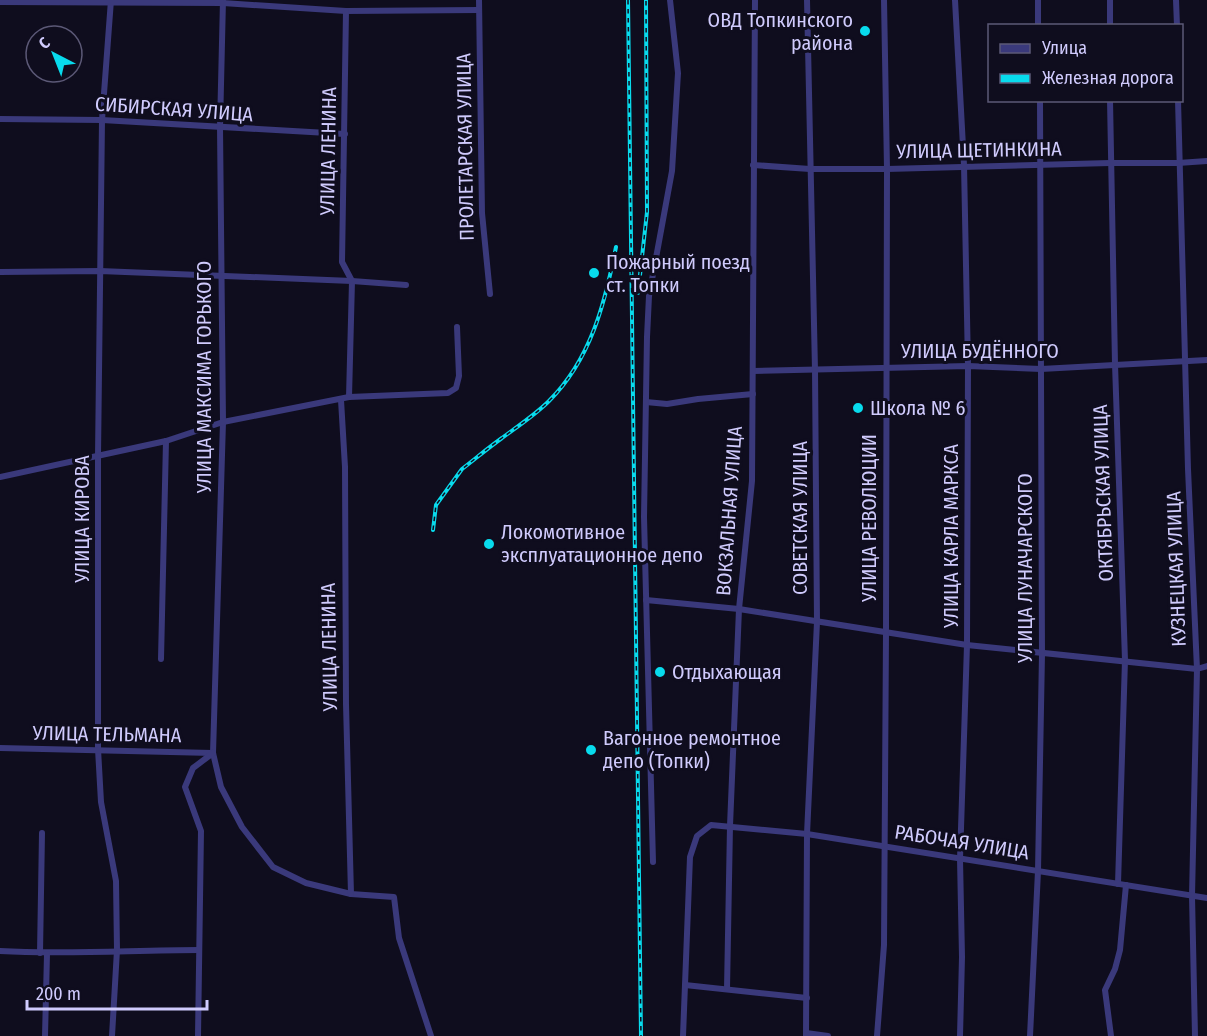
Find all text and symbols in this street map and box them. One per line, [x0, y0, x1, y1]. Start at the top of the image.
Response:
place label: ОВД Топкинского района [708, 8, 853, 55]
north arrow [24, 24, 84, 84]
marker: ОВД Топкинского района [858, 24, 872, 38]
legend [988, 24, 1183, 102]
text: С [35, 33, 54, 53]
text: Улица [1041, 37, 1087, 59]
street label: ПРОЛЕТАРСКАЯ УЛИЦА [451, 52, 479, 241]
text: Железная дорога [1042, 67, 1174, 89]
street label: УЛИЦА ЛЕНИНА [315, 86, 341, 216]
street label: СИБИРСКАЯ УЛИЦА [94, 92, 254, 127]
street label: УЛИЦА ЩЕТИНКИНА [895, 137, 1062, 163]
place label: Пожарный поезд ст. Топки [606, 250, 750, 297]
street label: УЛИЦА МАКСИМА ГОРЬКОГО [192, 261, 216, 494]
marker: Пожарный поезд ст. Топки [587, 266, 601, 280]
street label: УЛИЦА БУДЁННОГО [900, 339, 1059, 363]
place label: Школа № 6 [870, 396, 966, 420]
marker: Школа № 6 [851, 401, 865, 415]
street label: ОКТЯБРЬСКАЯ УЛИЦА [1088, 403, 1118, 582]
street label: ВОКЗАЛЬНАЯ УЛИЦА [711, 425, 747, 597]
street label: УЛИЦА РЕВОЛЮЦИИ [857, 434, 881, 603]
street label: СОВЕТСКАЯ УЛИЦА [788, 441, 812, 595]
street label: УЛИЦА КАРЛА МАРКСА [939, 443, 963, 629]
street label: УЛИЦА КИРОВА [70, 455, 94, 584]
street label: УЛИЦА ЛУНАЧАРСКОГО [1013, 473, 1037, 664]
street label: КУЗНЕЦКАЯ УЛИЦА [1161, 490, 1191, 647]
place label: Локомотивное эксплуатационное депо [501, 520, 703, 567]
marker: Локомотивное эксплуатационное депо [482, 537, 496, 551]
street label: УЛИЦА ЛЕНИНА [316, 582, 342, 712]
place label: Отдыхающая [672, 660, 782, 684]
marker: Отдыхающая [653, 665, 667, 679]
street label: УЛИЦА ТЕЛЬМАНА [32, 721, 182, 747]
place label: Вагонное ремонтное депо (Топки) [603, 726, 781, 773]
marker: Вагонное ремонтное депо (Топки) [584, 743, 598, 757]
street label: РАБОЧАЯ УЛИЦА [893, 820, 1031, 865]
scale bar [27, 973, 207, 1011]
text: 200 m [36, 983, 81, 1005]

